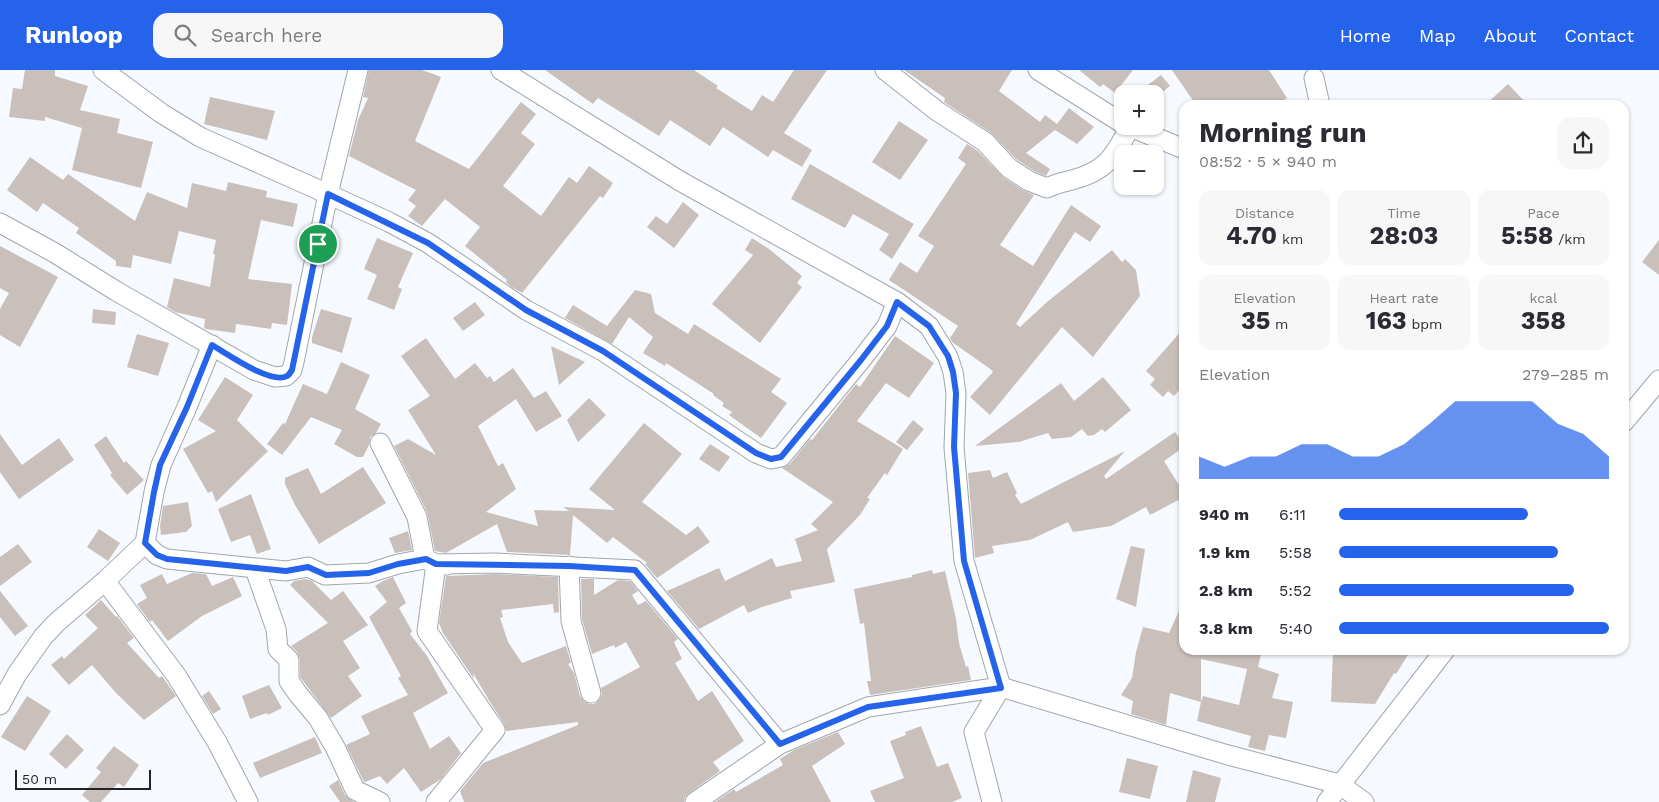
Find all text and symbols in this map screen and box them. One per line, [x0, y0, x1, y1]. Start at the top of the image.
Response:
search box [153, 13, 503, 58]
text: Runloop [25, 21, 123, 49]
icon: search [171, 21, 199, 49]
text: Search here [211, 24, 322, 47]
text: Home [1340, 25, 1391, 46]
text: Map [1419, 25, 1456, 46]
text: About [1484, 25, 1536, 46]
text: Contact [1564, 25, 1634, 46]
map controls [1114, 85, 1164, 195]
button: + [1114, 85, 1164, 135]
text: Morning run [1199, 116, 1367, 149]
button: share [1557, 117, 1609, 169]
button: − [1114, 145, 1164, 195]
text: 08:52 · 5 × 940 m [1199, 152, 1337, 171]
text: Distance [1235, 205, 1294, 221]
text: Time [1387, 205, 1421, 221]
text: Pace [1527, 205, 1560, 221]
text: 4.70 [1226, 221, 1277, 250]
text: 28:03 [1370, 221, 1438, 250]
text: 5:58 [1501, 221, 1553, 250]
pin [297, 223, 339, 265]
icon: arrive [304, 230, 332, 258]
text: km [1277, 231, 1303, 247]
text: /km [1553, 231, 1586, 247]
text: Elevation [1233, 290, 1296, 306]
text: Heart rate [1369, 290, 1439, 306]
text: kcal [1529, 290, 1557, 306]
text: 35 [1241, 306, 1270, 335]
text: 163 [1366, 306, 1407, 335]
text: 358 [1521, 306, 1566, 335]
text: m [1270, 316, 1288, 332]
text: bpm [1407, 316, 1442, 332]
text: Elevation [1199, 365, 1270, 384]
text: 279–285 m [1522, 365, 1609, 384]
text: 940 m [1199, 505, 1249, 524]
text: 6:11 [1279, 505, 1306, 524]
text: 1.9 km [1199, 543, 1250, 562]
text: 5:58 [1279, 543, 1312, 562]
text: 2.8 km [1199, 581, 1253, 600]
text: 5:52 [1279, 581, 1312, 600]
text: 3.8 km [1199, 619, 1253, 638]
text: 5:40 [1279, 619, 1313, 638]
scale bar [15, 767, 151, 790]
text: 50 m [22, 771, 57, 787]

